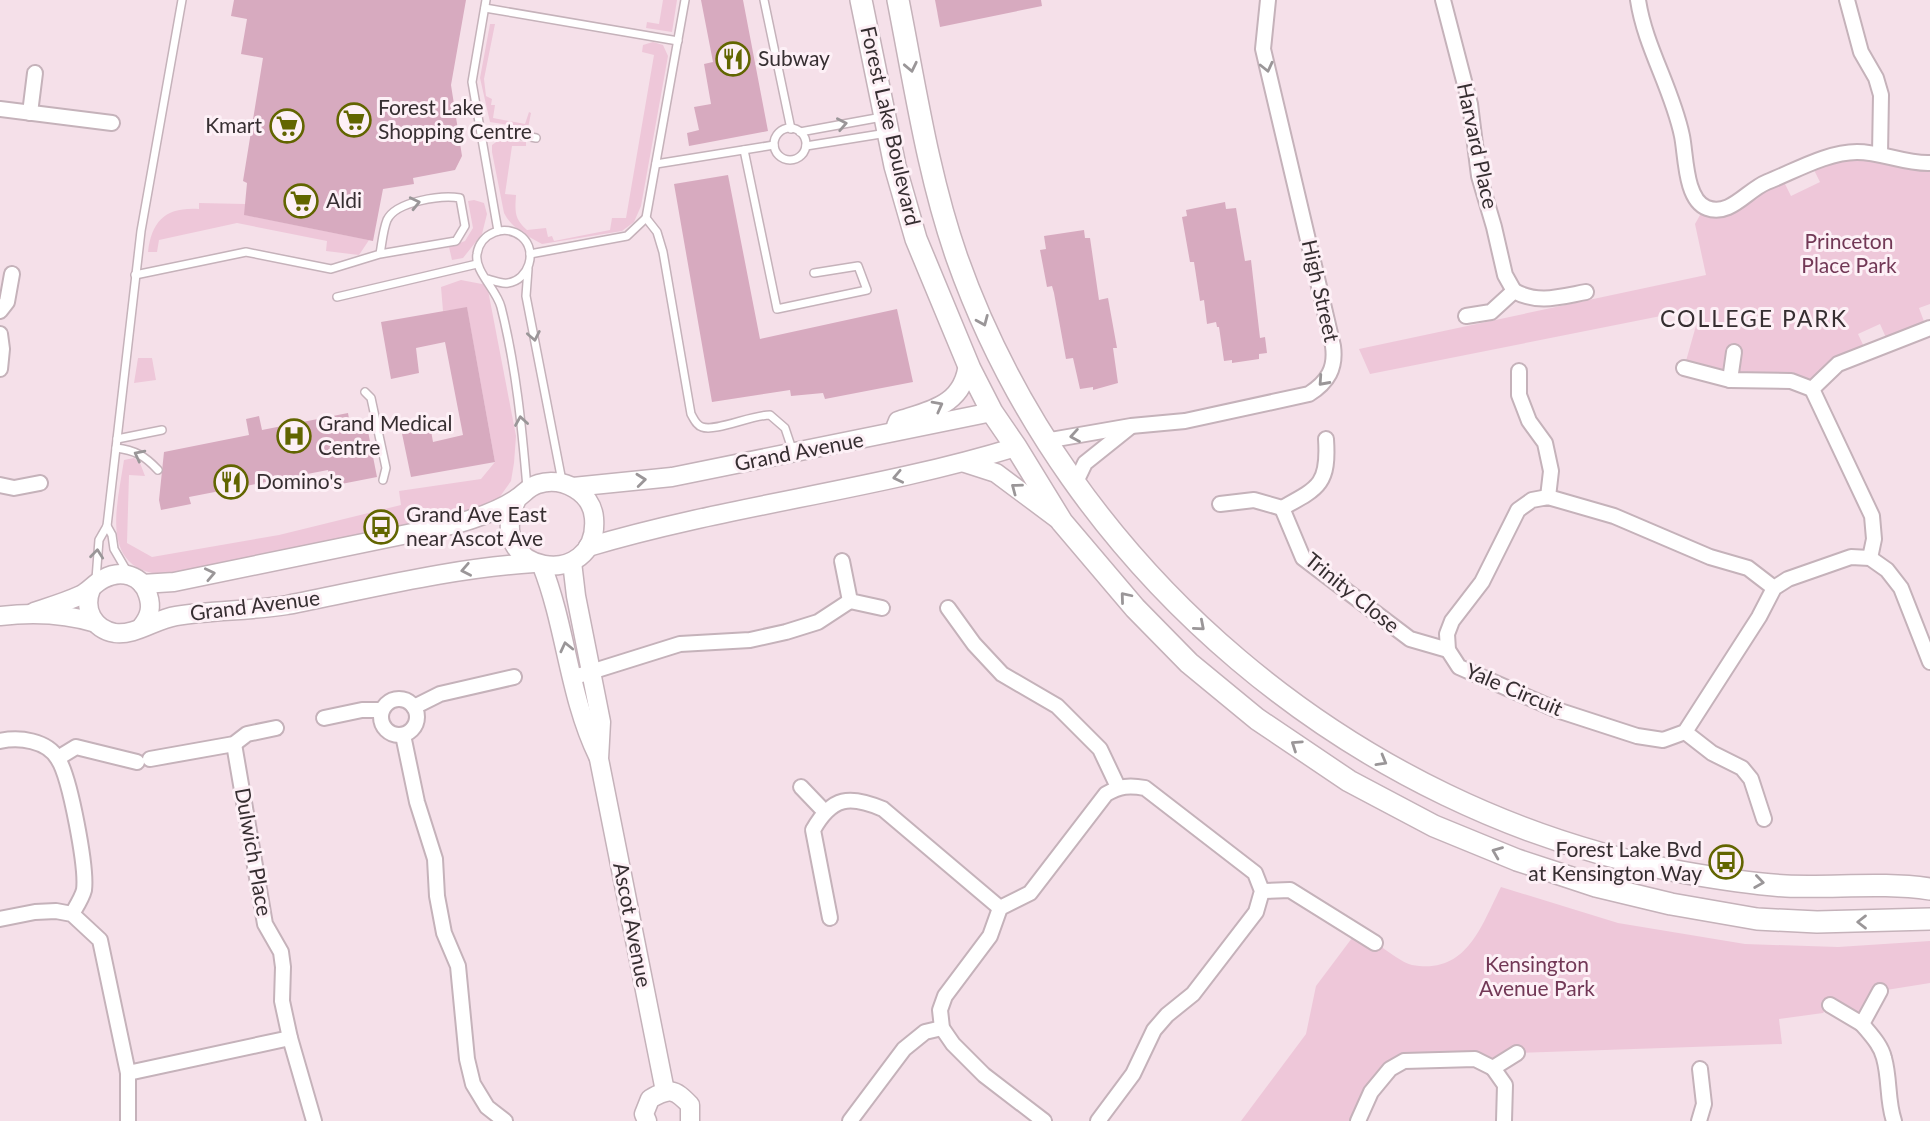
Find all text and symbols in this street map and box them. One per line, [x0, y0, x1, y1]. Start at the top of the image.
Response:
street label: Forest Lake Boulevard [856, 24, 927, 228]
restaurant icon: Subway [714, 40, 752, 78]
place label: Subway [758, 45, 830, 70]
one-way arrow [903, 61, 918, 73]
one-way arrow [1259, 61, 1274, 73]
street label: Harvard Place [1453, 80, 1504, 211]
place label: Forest Lake Shopping Centre [378, 94, 532, 143]
supermarket icon: Forest Lake Shopping Centre [335, 101, 373, 139]
supermarket icon: Kmart [268, 107, 306, 145]
place label: Kmart [205, 112, 262, 137]
one-way arrow [836, 118, 848, 133]
supermarket icon: Aldi [282, 182, 320, 220]
place label: Aldi [326, 187, 362, 212]
one-way arrow [409, 197, 421, 211]
park label: Princeton Place Park [1801, 228, 1897, 277]
street label: High Street [1298, 237, 1345, 345]
district label: COLLEGE PARK [1660, 304, 1848, 332]
one-way arrow [975, 314, 989, 326]
one-way arrow [525, 330, 540, 342]
one-way arrow [1319, 373, 1331, 386]
one-way arrow [931, 400, 944, 414]
place label: Grand Medical Centre [318, 410, 452, 459]
one-way arrow [514, 415, 529, 427]
hospital icon: Grand Medical Centre [275, 417, 313, 455]
street label: Grand Avenue [732, 426, 865, 475]
one-way arrow [1069, 428, 1081, 443]
one-way arrow [134, 450, 147, 464]
restaurant icon: Domino's [212, 463, 250, 501]
place label: Domino's [256, 468, 342, 493]
one-way arrow [892, 468, 904, 483]
one-way arrow [636, 473, 647, 488]
one-way arrow [1011, 483, 1024, 496]
place label: Grand Ave East near Ascot Ave [406, 501, 547, 550]
bus stop icon: Grand Ave East near Ascot Ave [362, 508, 400, 546]
street label: Trinity Close [1301, 546, 1405, 637]
one-way arrow [90, 548, 105, 560]
one-way arrow [460, 561, 472, 576]
one-way arrow [204, 568, 216, 583]
street label: Grand Avenue [188, 584, 321, 625]
one-way arrow [1121, 592, 1133, 605]
one-way arrow [1191, 618, 1204, 630]
one-way arrow [560, 641, 574, 653]
street label: Yale Circuit [1462, 657, 1567, 720]
one-way arrow [1291, 741, 1304, 754]
one-way arrow [1375, 753, 1387, 766]
street label: Dulwich Place [231, 786, 278, 918]
place label: Forest Lake Bvd at Kensington Way [1528, 836, 1702, 885]
bus stop icon: Forest Lake Bvd at Kensington Way [1707, 843, 1745, 881]
one-way arrow [1491, 846, 1503, 860]
street label: Ascot Avenue [609, 860, 658, 989]
one-way arrow [1753, 875, 1765, 890]
one-way arrow [1856, 914, 1867, 930]
park label: Kensington Avenue Park [1479, 951, 1595, 1000]

